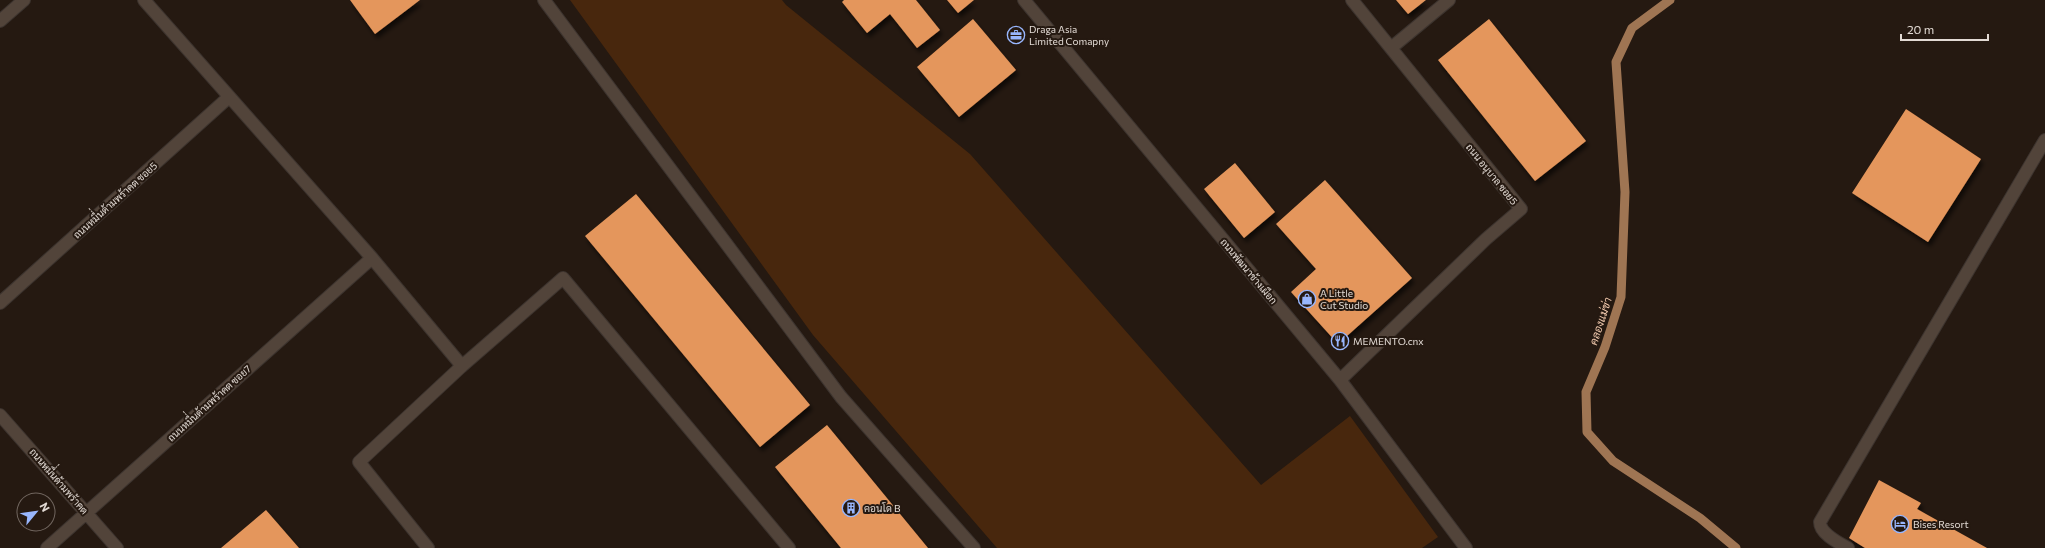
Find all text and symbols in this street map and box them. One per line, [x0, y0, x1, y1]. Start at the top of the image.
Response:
scale bar [1901, 16, 1988, 42]
text: 20 m [1907, 22, 1934, 36]
place label: Draga Asia Limited Comapny [1029, 23, 1109, 47]
office icon: Draga Asia Limited Comapny [1006, 25, 1026, 45]
street label: ถนน อนุบาล ซอย5 [1462, 141, 1520, 208]
street label: ถนนหมื่่นด้ามพร้าคต ซอย5 [66, 154, 160, 241]
street label: ถนนพัฒนาช้างเผือก [1218, 236, 1280, 306]
place label: A Little Cut Studio [1320, 287, 1368, 311]
shop icon: A Little Cut Studio [1297, 289, 1317, 309]
water label: คลองแม่ข่า [1586, 295, 1614, 347]
restaurant icon: MEMENTO.cnx [1330, 331, 1350, 351]
place label: MEMENTO.cnx [1353, 335, 1424, 347]
street label: ถนนหมื่่นด้ามพร้าคต ซอย7 [161, 358, 253, 444]
street label: ถนนหมื่่นด้ามพร้าคต [27, 442, 96, 516]
north arrow [16, 492, 56, 532]
building icon: คอนโด B [841, 498, 861, 518]
text: N [37, 500, 53, 514]
place label: คอนโด B [864, 502, 901, 514]
hotel icon: Bises Resort [1890, 514, 1910, 534]
place label: Bises Resort [1913, 518, 1969, 530]

